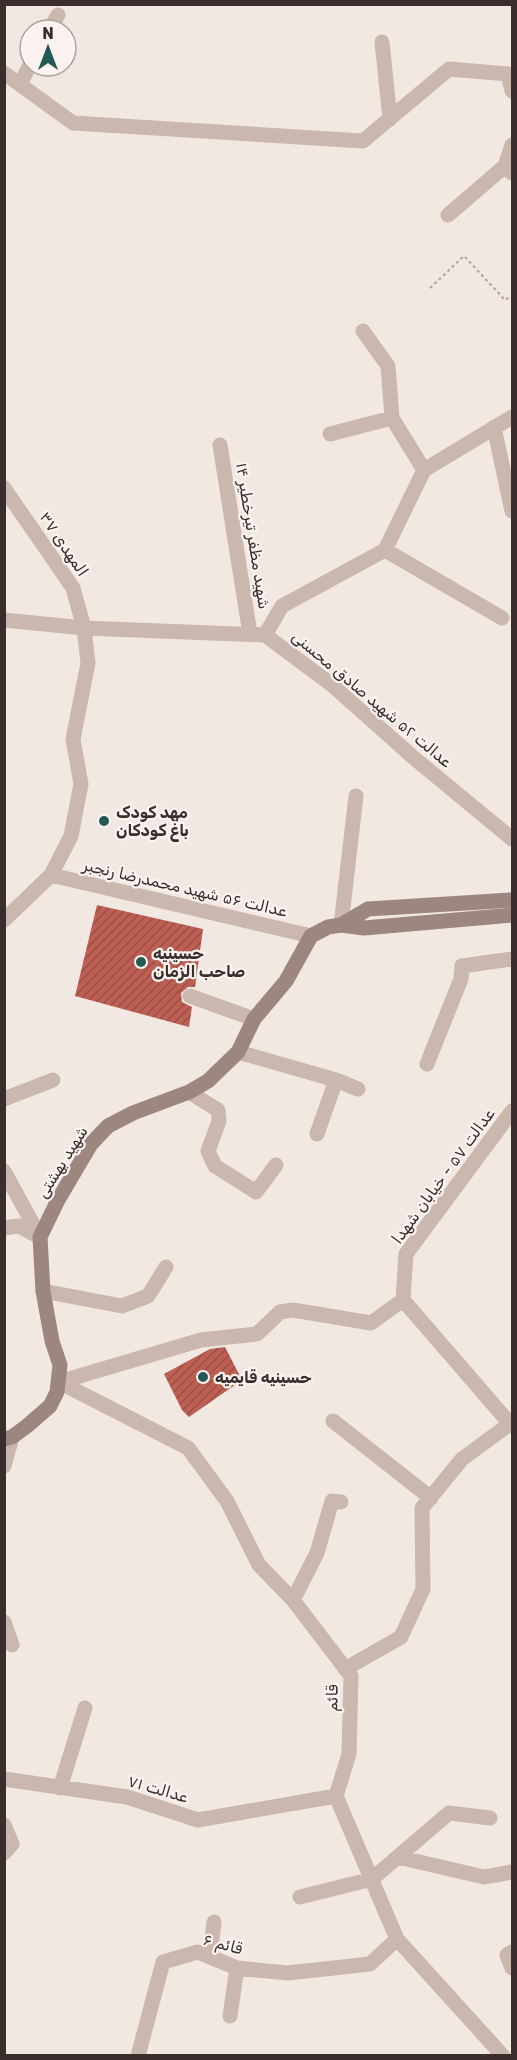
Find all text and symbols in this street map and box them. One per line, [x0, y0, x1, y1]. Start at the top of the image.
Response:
north arrow [18, 18, 78, 78]
text: N [42, 24, 54, 43]
street label: شهید مظفر تیرخطیر ۱۴ [231, 461, 274, 611]
street label: المهدی ۳۷ [35, 508, 92, 580]
street label: عدالت ۵۲ شهید صادق محسنی [288, 627, 456, 772]
place label: مهد کودک باغ کودکان [116, 803, 189, 842]
marker: مهد کودک باغ کودکان [97, 814, 111, 828]
street label: عدالت ۵۶ شهید محمدرضا رنجبر [80, 855, 289, 922]
place label: حسینیه صاحب الزمان [153, 944, 245, 981]
marker: حسینیه صاحب الزمان [134, 955, 148, 969]
street label: عدالت ۵۷ - خیابان شهدا [387, 1104, 500, 1248]
street label: شهید بهشتی [32, 1122, 92, 1202]
place label: حسینیه قایمیه [215, 1368, 312, 1387]
marker: حسینیه قایمیه [196, 1370, 210, 1384]
street label: قائم [322, 1684, 343, 1712]
street label: عدالت ۷۱ [126, 1771, 191, 1807]
street label: قائم ۶ [201, 1930, 245, 1959]

